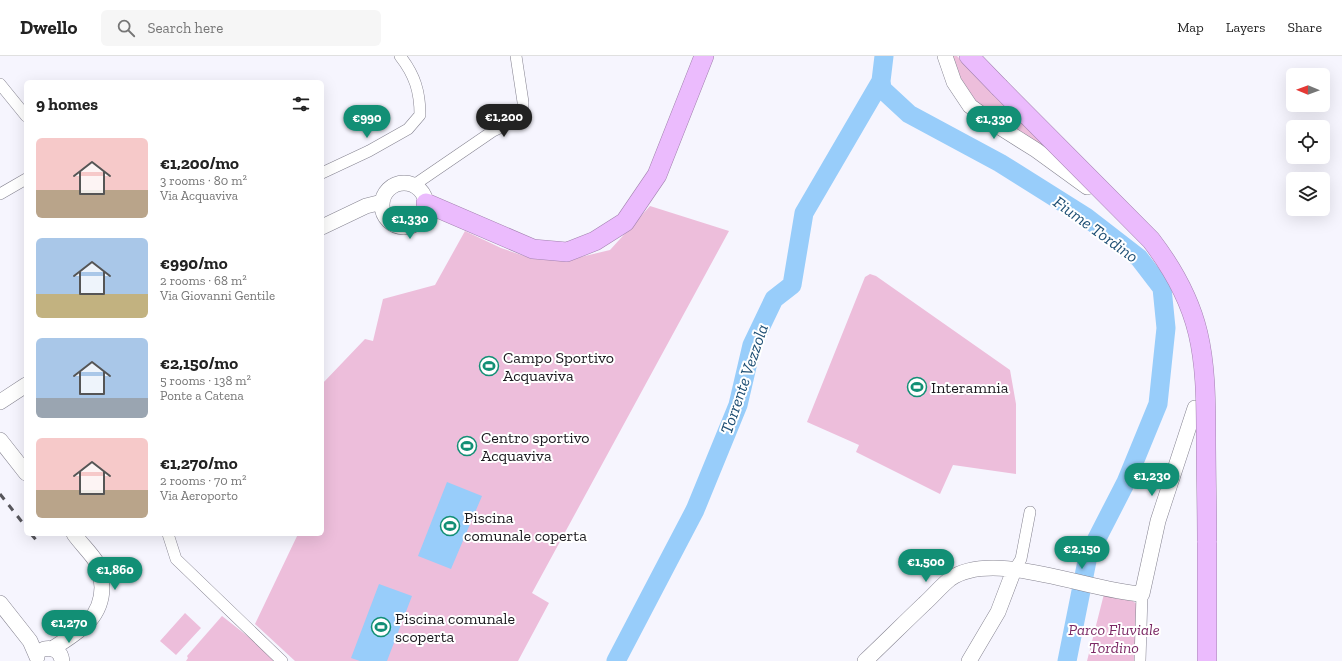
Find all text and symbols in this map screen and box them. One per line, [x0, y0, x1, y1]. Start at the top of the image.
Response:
search box [101, 10, 381, 46]
text: Dwello [20, 16, 77, 39]
icon: search [115, 17, 137, 39]
text: Search here [147, 19, 223, 37]
text: Map [1177, 19, 1204, 36]
text: Layers [1226, 19, 1265, 36]
text: Share [1287, 19, 1322, 36]
north arrow [1286, 68, 1330, 112]
map controls [1286, 68, 1330, 216]
icon: filters [290, 93, 312, 115]
text: 9 homes [36, 94, 98, 114]
pin: €1,200 [471, 104, 537, 138]
pin: €990 [343, 105, 391, 139]
pin: €1,330 [961, 106, 1027, 140]
text: €1,200 [485, 109, 523, 124]
text: €990 [352, 110, 382, 125]
text: €1,330 [975, 111, 1013, 126]
button: locate [1286, 120, 1330, 164]
text: €1,200/mo [160, 153, 239, 173]
icon: home [68, 154, 116, 202]
button: layers [1286, 172, 1330, 216]
text: 3 rooms · 80 m² [160, 173, 247, 188]
text: Via Acquaviva [160, 188, 238, 203]
water label: Fiume Tordino [1050, 192, 1142, 266]
pin: €1,330 [377, 206, 443, 240]
text: €1,330 [391, 211, 429, 226]
text: €990/mo [160, 253, 228, 273]
icon: home [68, 254, 116, 302]
text: 2 rooms · 68 m² [160, 273, 247, 288]
text: Via Giovanni Gentile [160, 288, 275, 303]
water label: Torrente Vezzola [716, 321, 772, 437]
place label: Campo Sportivo Acquaviva [503, 348, 614, 385]
text: €2,150/mo [160, 353, 238, 373]
icon: home [68, 354, 116, 402]
sports icon: Campo Sportivo Acquaviva [478, 355, 500, 377]
text: 5 rooms · 138 m² [160, 373, 251, 388]
sports icon: Interamnia [906, 376, 928, 398]
place label: Interamnia [931, 378, 1009, 397]
text: Ponte a Catena [160, 388, 244, 403]
place label: Centro sportivo Acquaviva [481, 428, 590, 465]
sports icon: Centro sportivo Acquaviva [456, 435, 478, 457]
text: €1,270/mo [160, 453, 238, 473]
icon: home [68, 454, 116, 502]
pin: €1,230 [1119, 463, 1185, 497]
text: €1,230 [1133, 468, 1171, 483]
text: 2 rooms · 70 m² [160, 473, 246, 488]
text: Via Aeroporto [160, 488, 238, 503]
place label: Piscina comunale coperta [464, 508, 587, 545]
sports icon: Piscina comunale coperta [439, 515, 461, 537]
pin: €2,150 [1049, 536, 1115, 570]
text: €2,150 [1063, 541, 1101, 556]
pin: €1,500 [893, 549, 959, 583]
text: €1,500 [907, 554, 945, 569]
pin: €1,860 [82, 557, 148, 591]
text: €1,860 [96, 562, 134, 577]
place label: Piscina comunale scoperta [395, 609, 515, 646]
pin: €1,270 [36, 610, 102, 644]
text: €1,270 [51, 615, 87, 630]
sports icon: Piscina comunale scoperta [370, 616, 392, 638]
park label: Parco Fluviale Tordino [1068, 620, 1160, 657]

